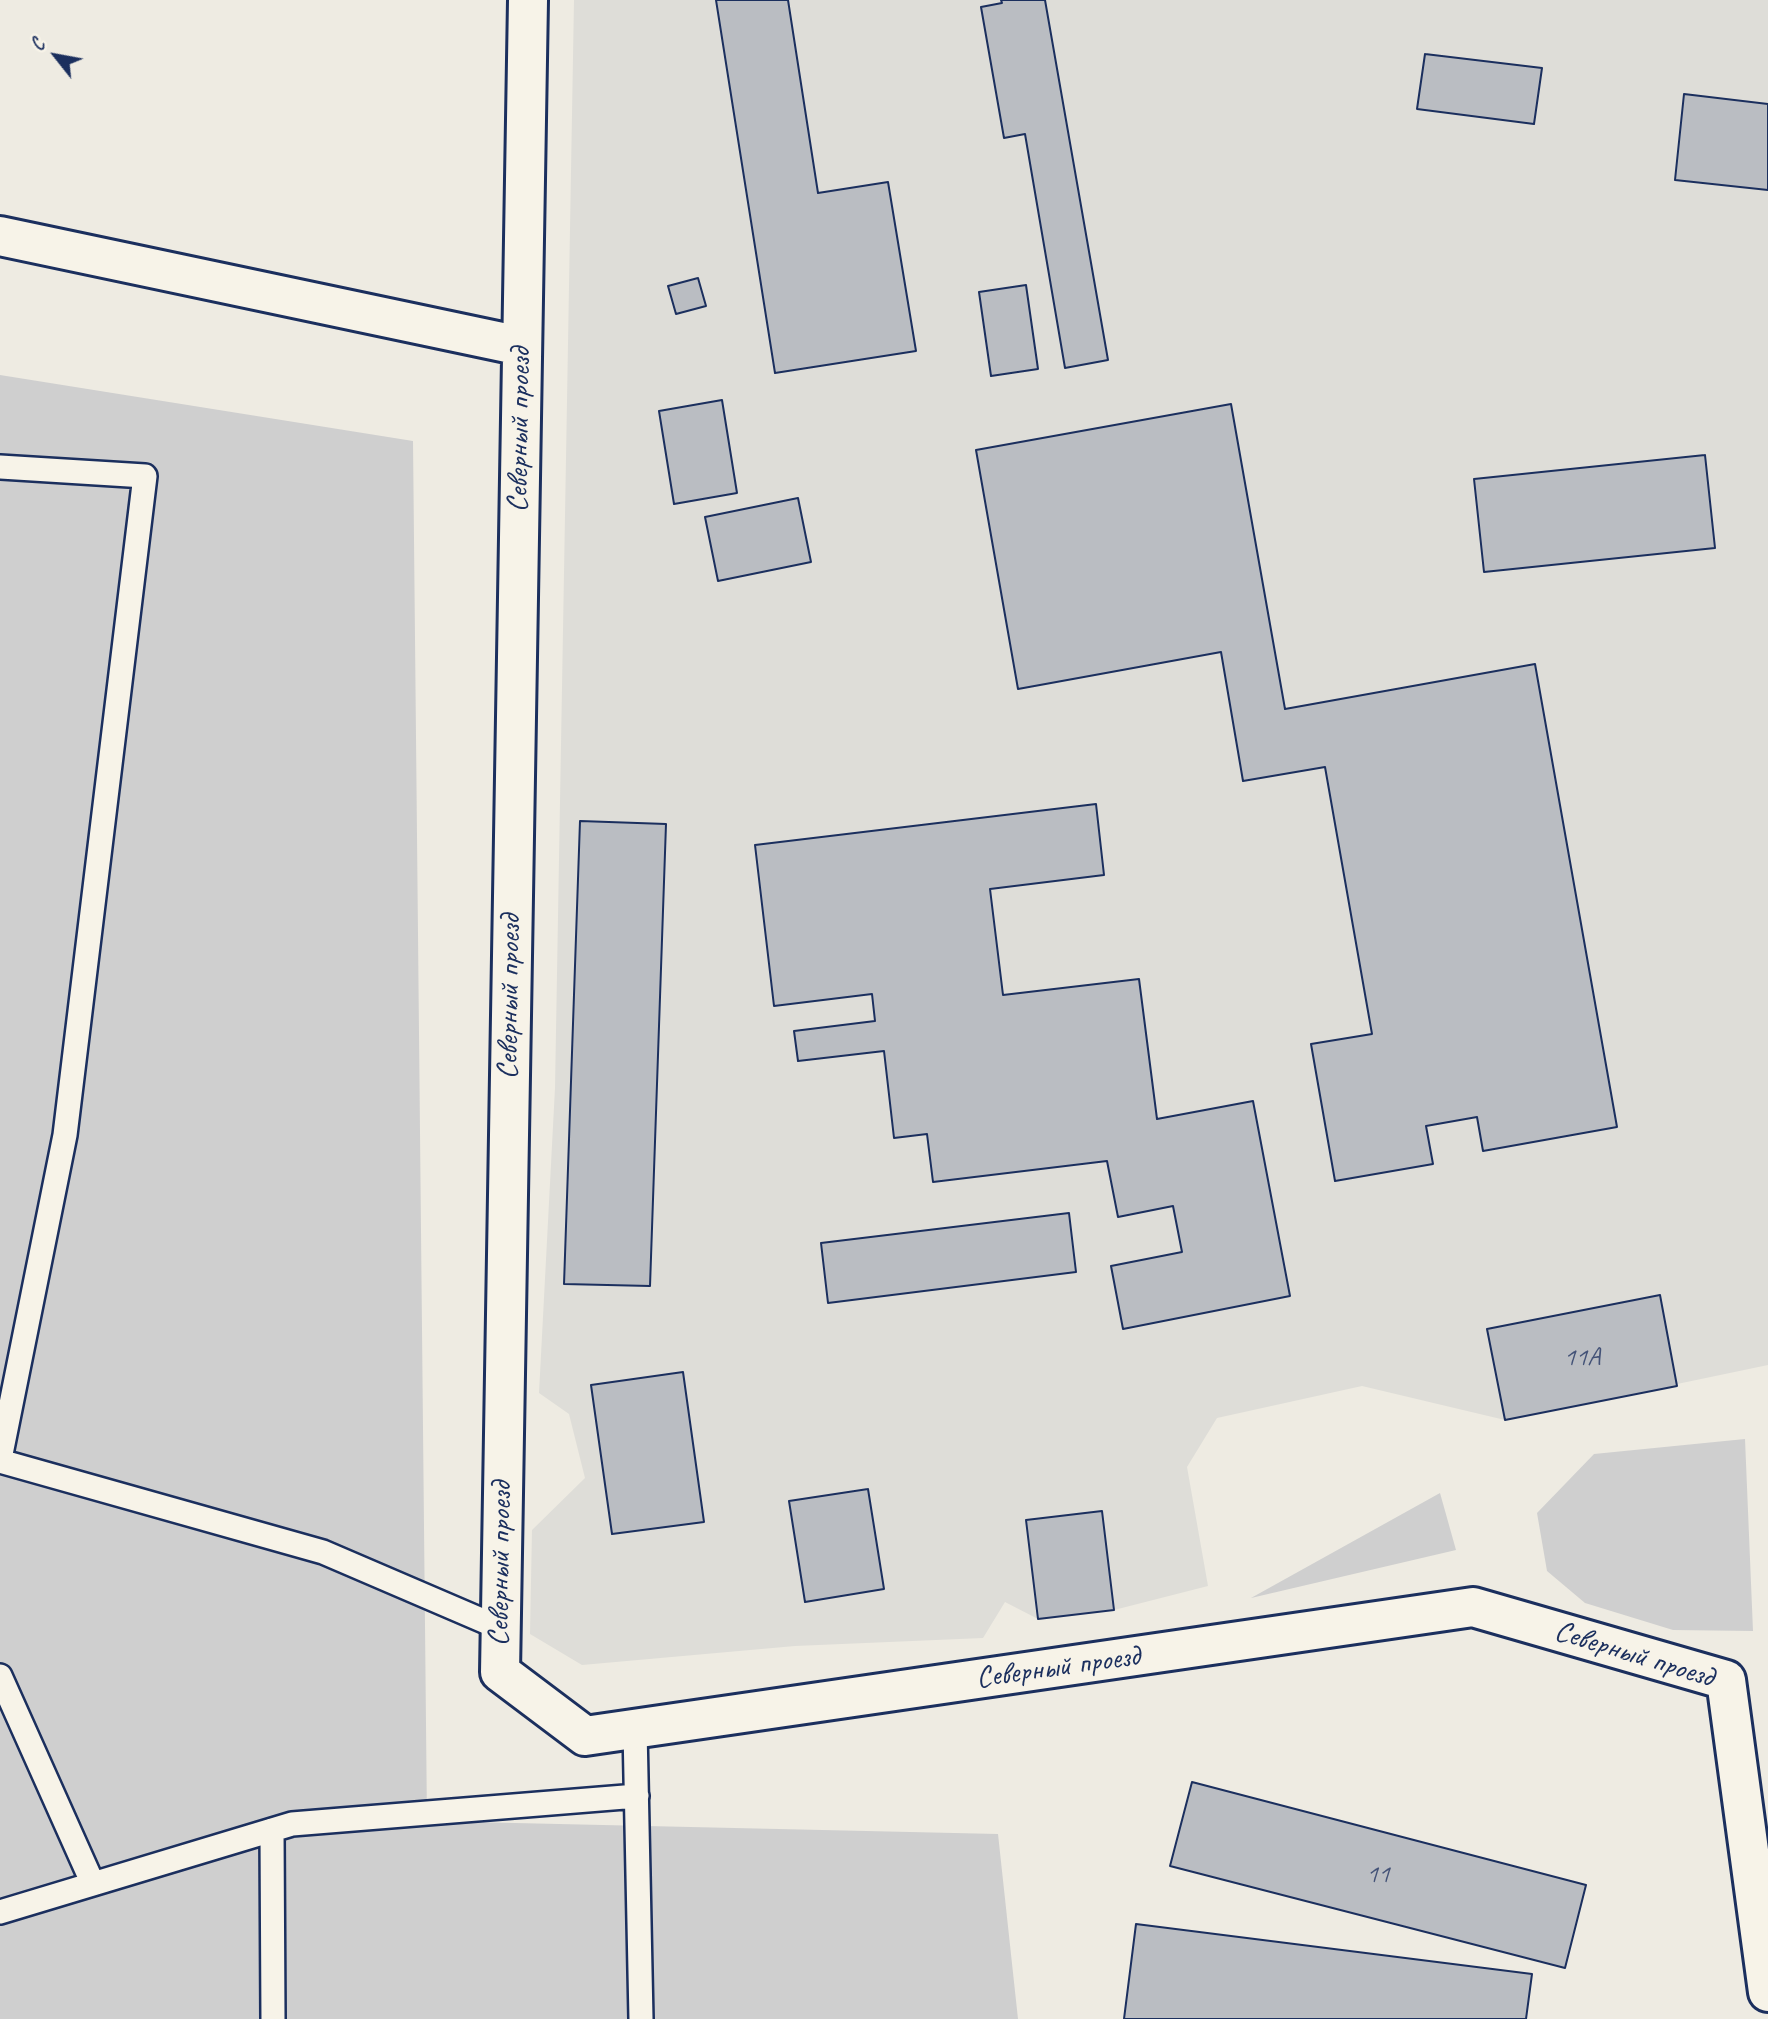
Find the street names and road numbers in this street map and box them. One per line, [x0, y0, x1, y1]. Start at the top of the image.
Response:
street label: Северный проезд [501, 347, 539, 513]
street label: Северный проезд [491, 914, 529, 1080]
street label: Северный проезд [482, 1481, 520, 1647]
street label: Северный проезд [1550, 1614, 1718, 1696]
street label: Северный проезд [974, 1639, 1142, 1697]

